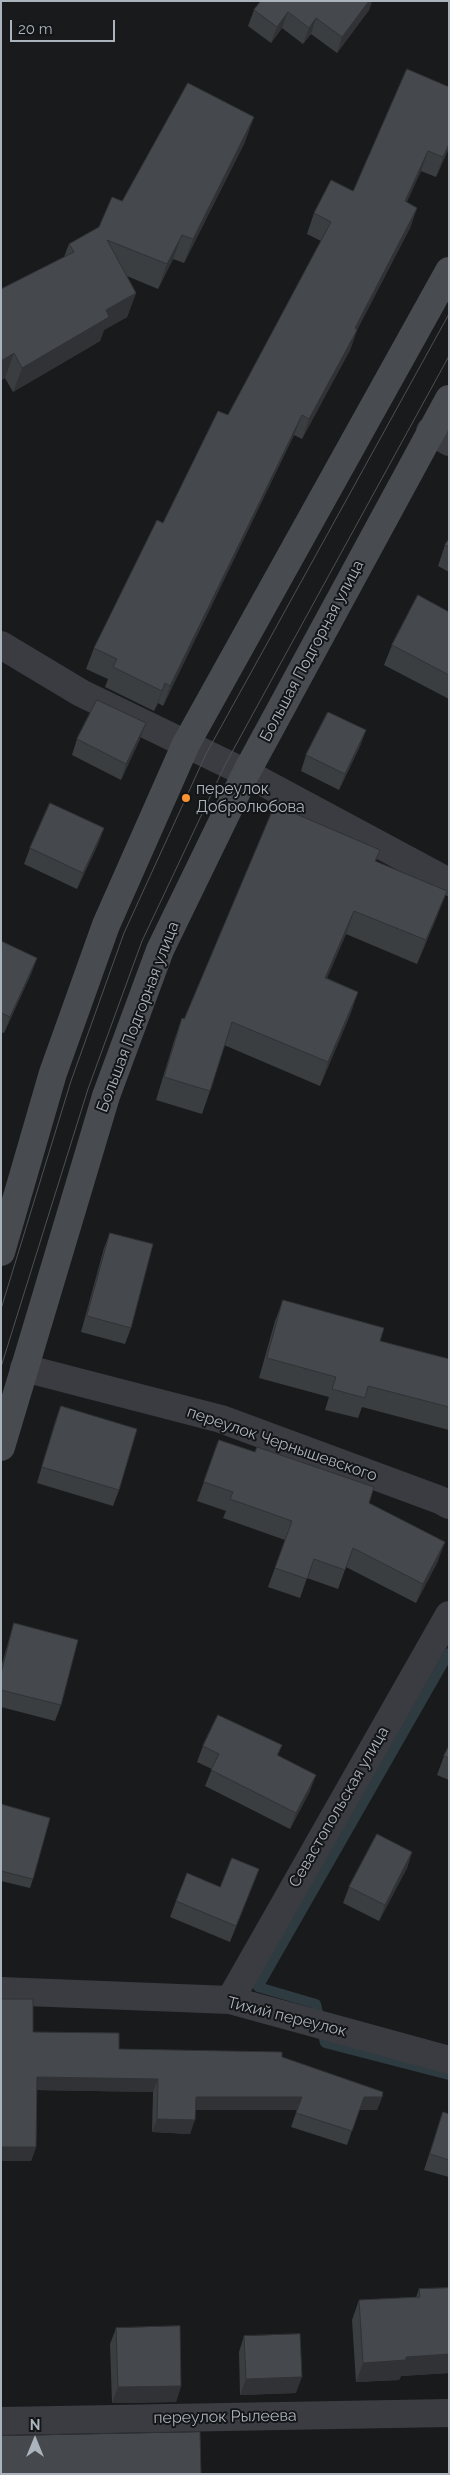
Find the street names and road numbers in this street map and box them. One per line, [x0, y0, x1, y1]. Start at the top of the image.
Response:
street label: Большая Подгорная улица [256, 557, 368, 745]
street label: Большая Подгорная улица [93, 919, 183, 1115]
street label: переулок Чернышевского [184, 1402, 380, 1486]
street label: Севастопольская улица [285, 1723, 393, 1891]
street label: Тихий переулок [225, 1993, 349, 2041]
street label: переулок Рылеева [153, 2406, 297, 2428]

